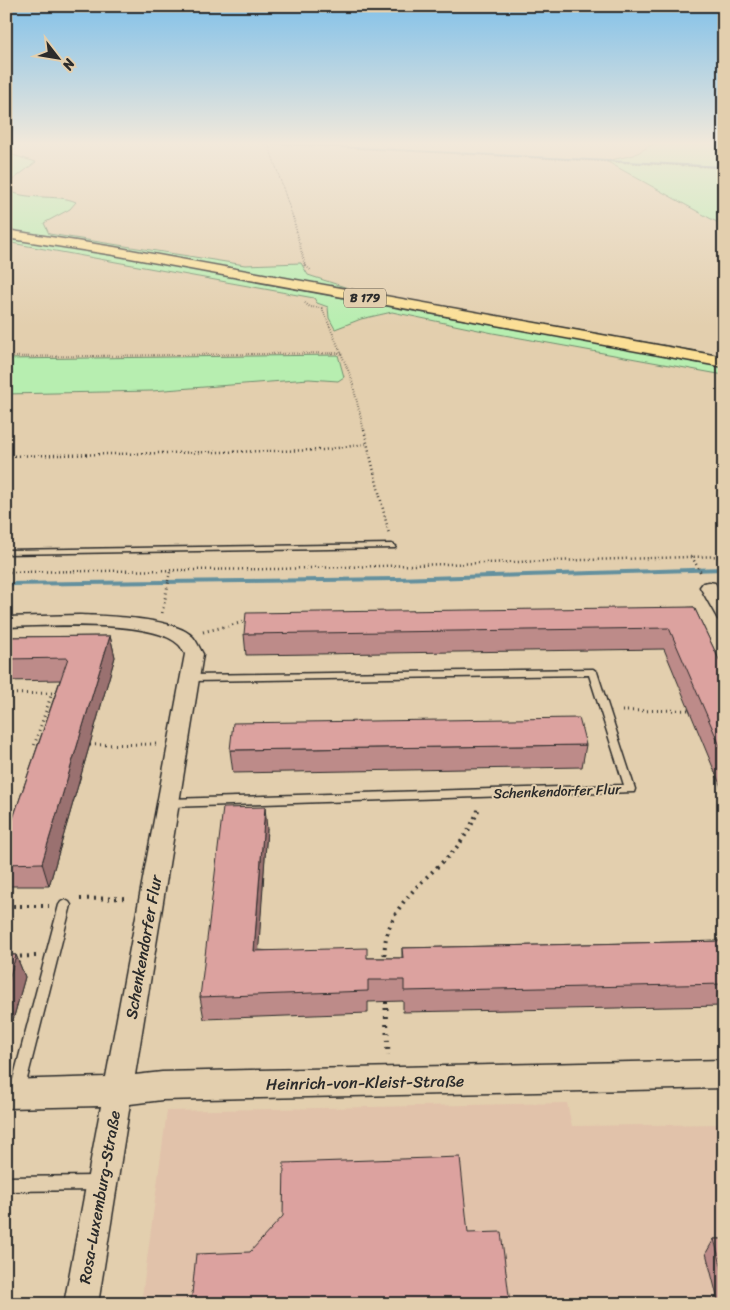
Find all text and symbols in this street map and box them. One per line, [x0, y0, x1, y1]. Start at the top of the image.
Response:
north arrow [32, 32, 82, 82]
text: N [55, 53, 82, 75]
road number: B 179 [344, 288, 386, 308]
street label: Schenkendorfer Flur [493, 777, 622, 806]
street label: Schenkendorfer Flur [117, 871, 171, 1021]
street label: Heinrich-von-Kleist-Straße [266, 1066, 464, 1099]
street label: Rosa-Luxemburg-Straße [70, 1108, 129, 1286]

